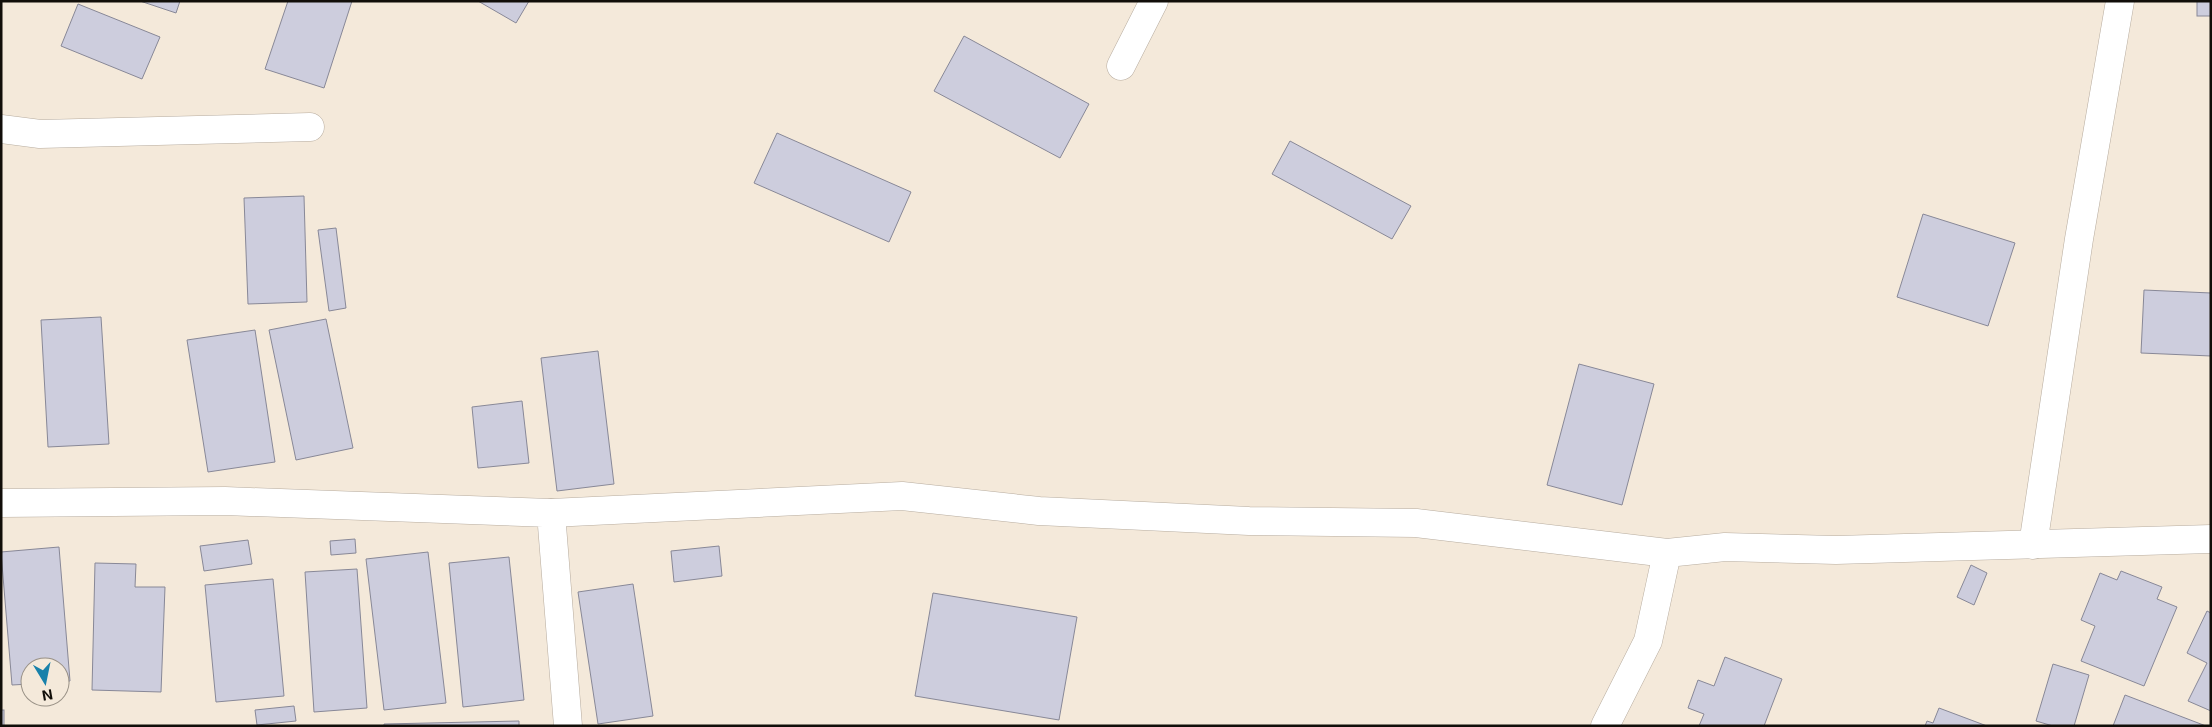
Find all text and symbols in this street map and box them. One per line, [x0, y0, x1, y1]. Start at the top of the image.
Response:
north arrow [20, 657, 70, 707]
text: N [41, 686, 54, 705]

